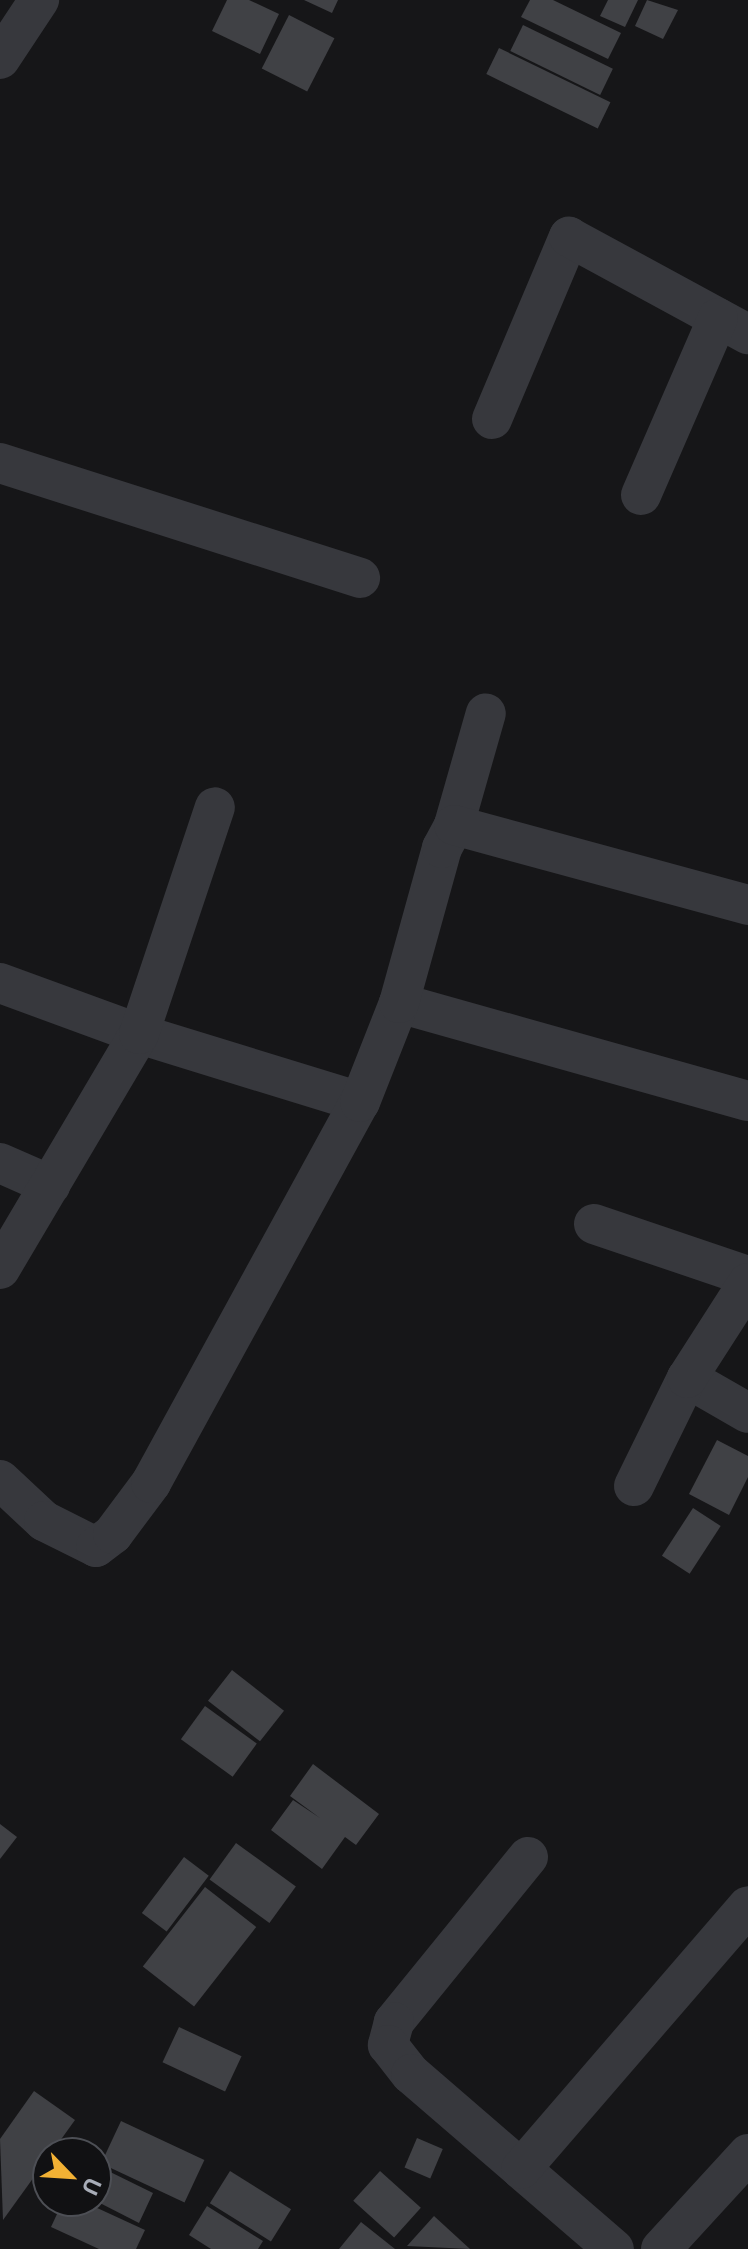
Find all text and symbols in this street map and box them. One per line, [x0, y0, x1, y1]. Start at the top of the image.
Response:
north arrow [32, 2137, 112, 2217]
text: U [77, 2174, 107, 2199]

